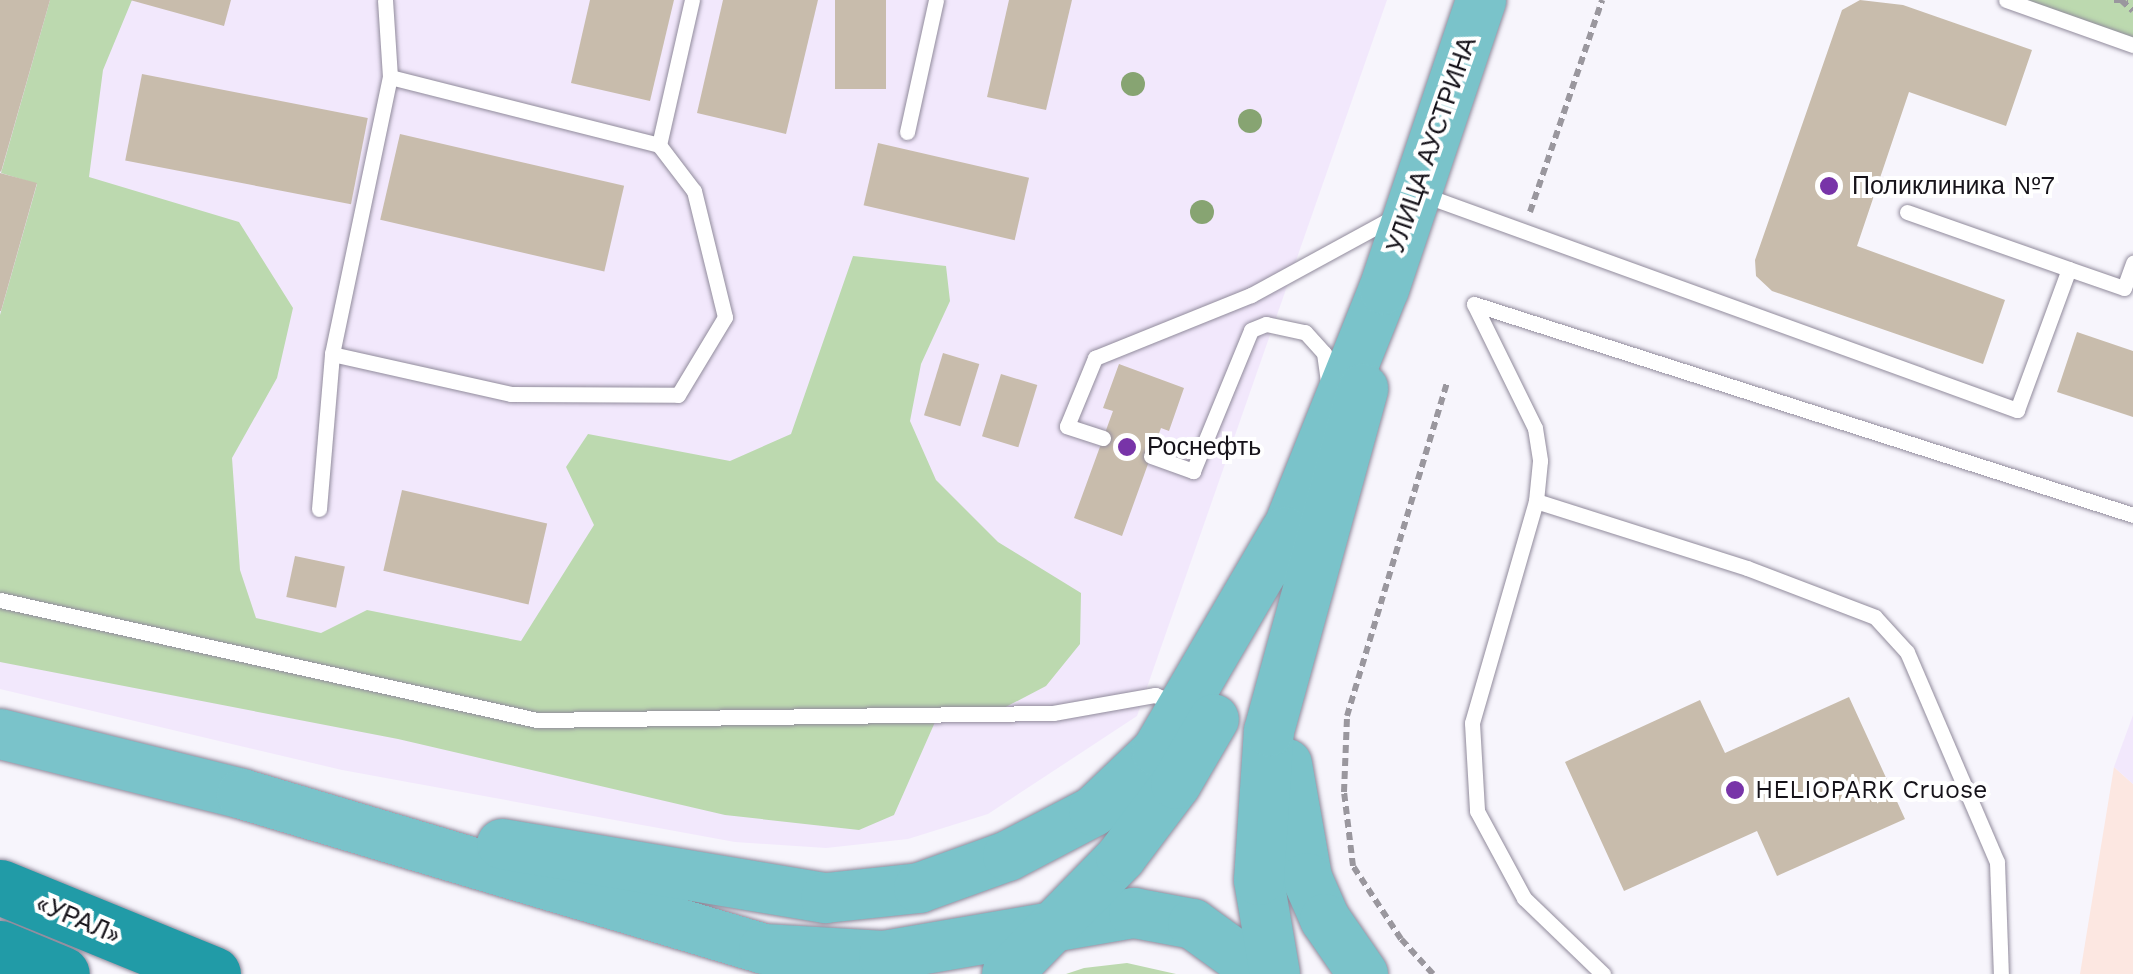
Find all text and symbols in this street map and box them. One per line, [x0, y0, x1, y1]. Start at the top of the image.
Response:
street label: УЛИЦА АУСТРИНА [1381, 33, 1483, 257]
place label: Поликлиника №7 [1852, 171, 2055, 201]
marker: Поликлиника №7 [1816, 173, 1842, 199]
place label: Роснефть [1147, 432, 1261, 462]
marker: Роснефть [1116, 436, 1138, 458]
place label: HELIOPARK Cruose [1755, 775, 1988, 805]
marker: HELIOPARK Cruose [1724, 779, 1746, 801]
street label: «УРАЛ» [31, 889, 125, 951]

